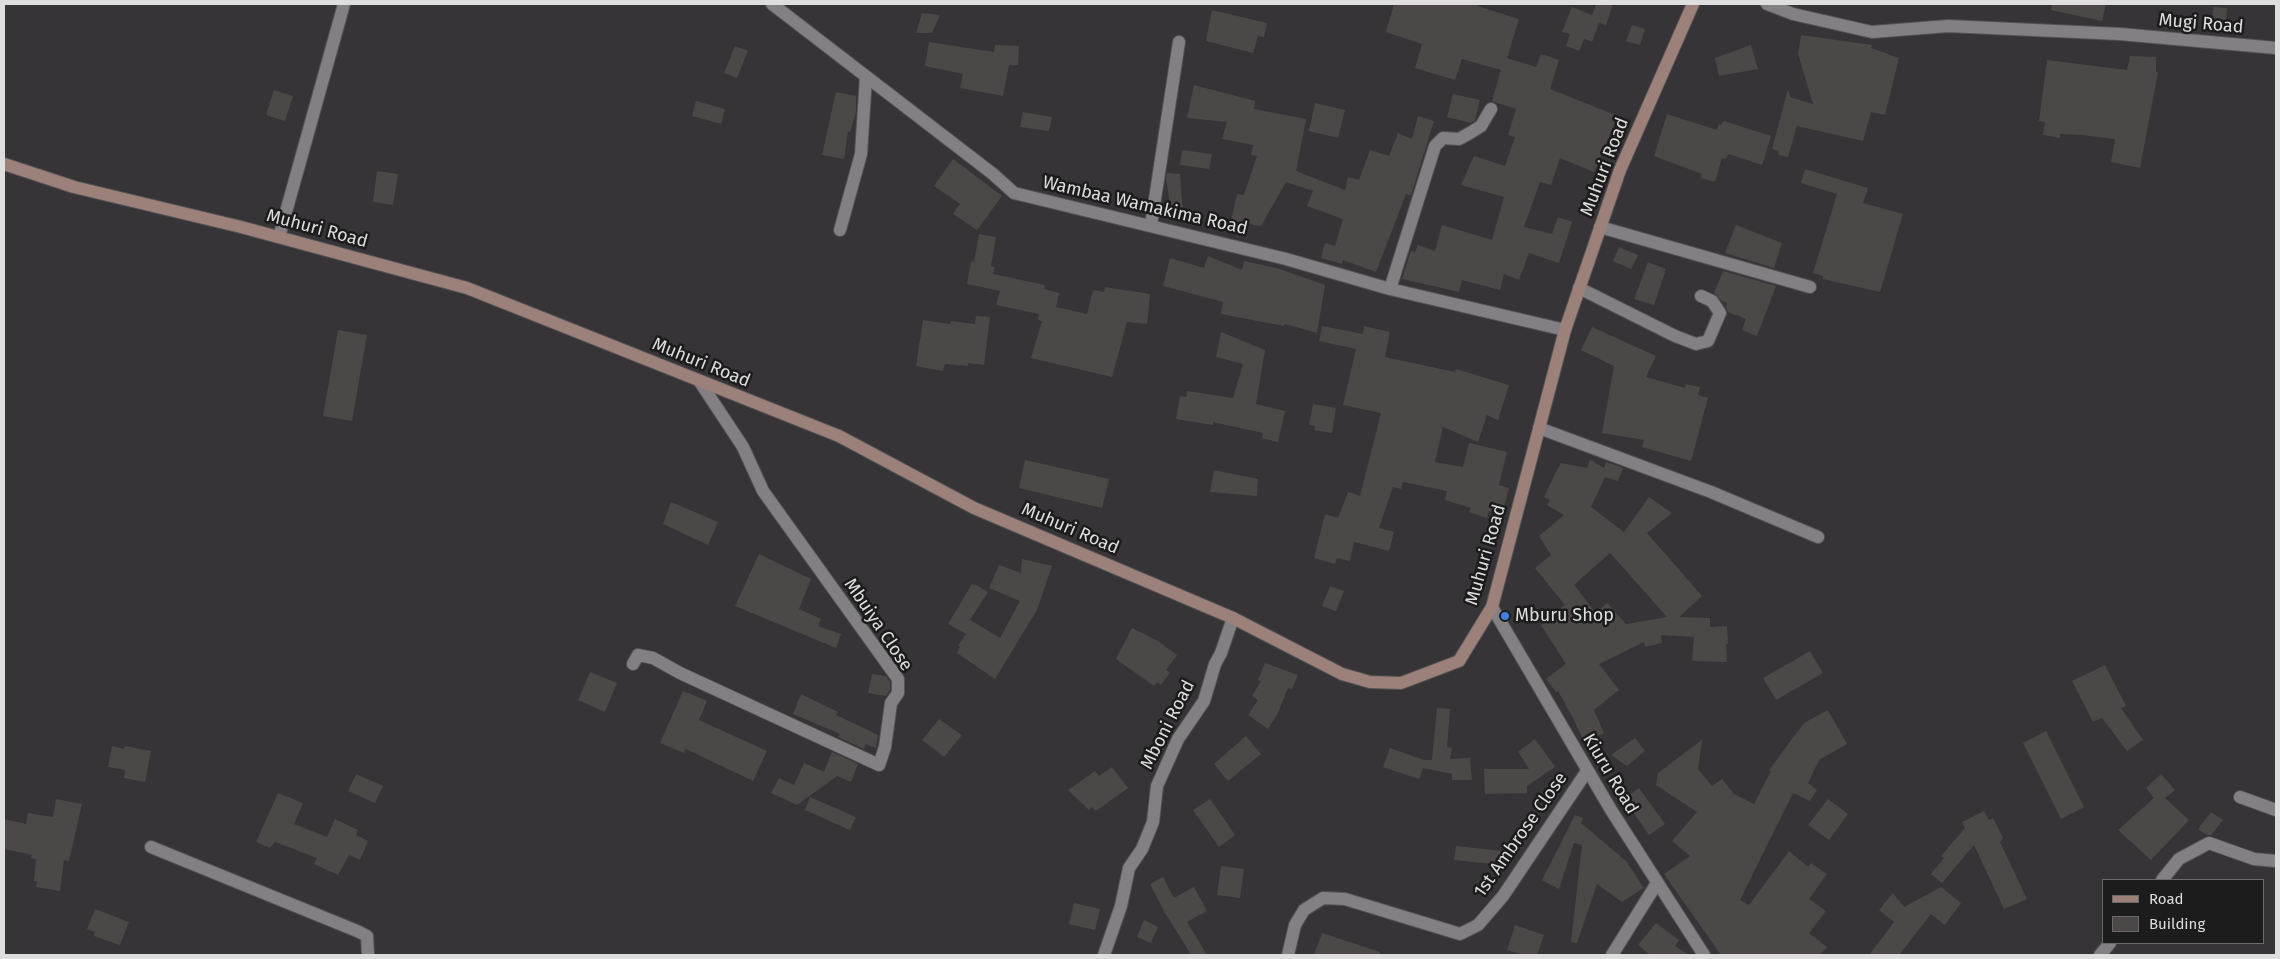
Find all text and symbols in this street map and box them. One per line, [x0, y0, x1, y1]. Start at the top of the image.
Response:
street label: Mugi Road [2158, 10, 2244, 38]
street label: Muhuri Road [1576, 115, 1634, 219]
street label: Wambaa Wamakima Road [1041, 172, 1249, 240]
street label: Muhuri Road [264, 205, 370, 253]
street label: Muhuri Road [649, 334, 753, 392]
street label: Muhuri Road [1018, 499, 1122, 559]
street label: Muhuri Road [1461, 502, 1511, 608]
street label: Mbuiya Close [839, 575, 917, 675]
place label: Mburu Shop [1515, 605, 1614, 627]
marker: Mburu Shop [1499, 610, 1511, 622]
street label: Mboni Road [1136, 677, 1200, 773]
street label: Kiuru Road [1578, 730, 1642, 818]
street label: 1st Ambrose Close [1470, 768, 1572, 902]
legend [2102, 879, 2265, 944]
text: Road [2149, 890, 2184, 908]
text: Building [2149, 915, 2205, 933]

